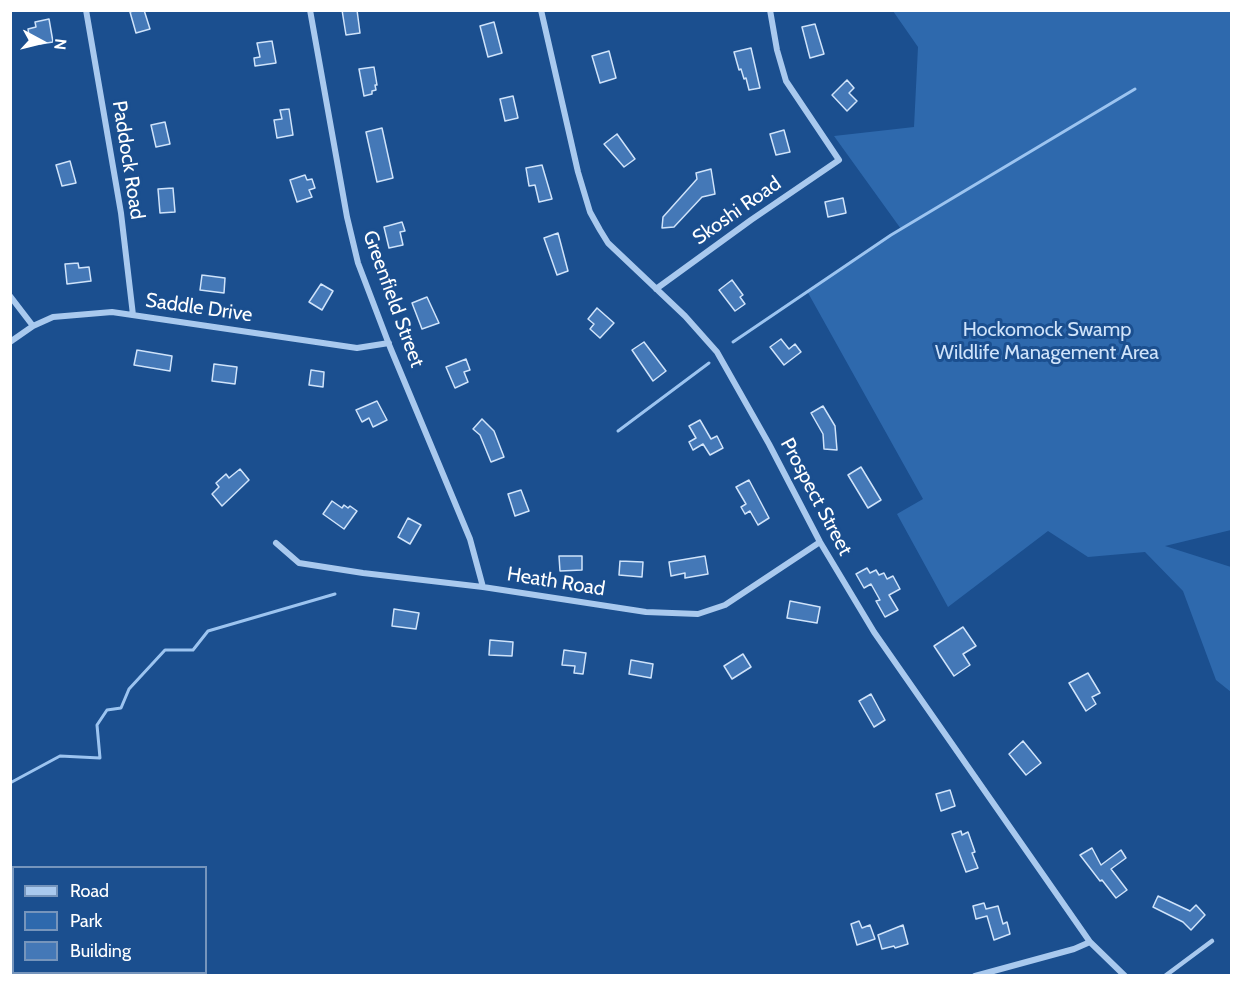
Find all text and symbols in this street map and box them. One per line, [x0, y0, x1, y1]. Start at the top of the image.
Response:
north arrow [12, 12, 72, 72]
text: N [50, 37, 70, 51]
street label: Paddock Road [107, 99, 149, 221]
street label: Skoshi Road [688, 172, 786, 250]
street label: Greenfield Street [357, 227, 429, 371]
street label: Saddle Drive [144, 289, 254, 327]
park label: Hockomock Swamp Wildlife Management Area [935, 318, 1159, 365]
street label: Prospect Street [775, 434, 857, 560]
street label: Heath Road [505, 562, 607, 602]
legend [12, 866, 207, 974]
text: Road [70, 880, 109, 902]
text: Park [70, 910, 102, 932]
text: Building [70, 940, 131, 962]

